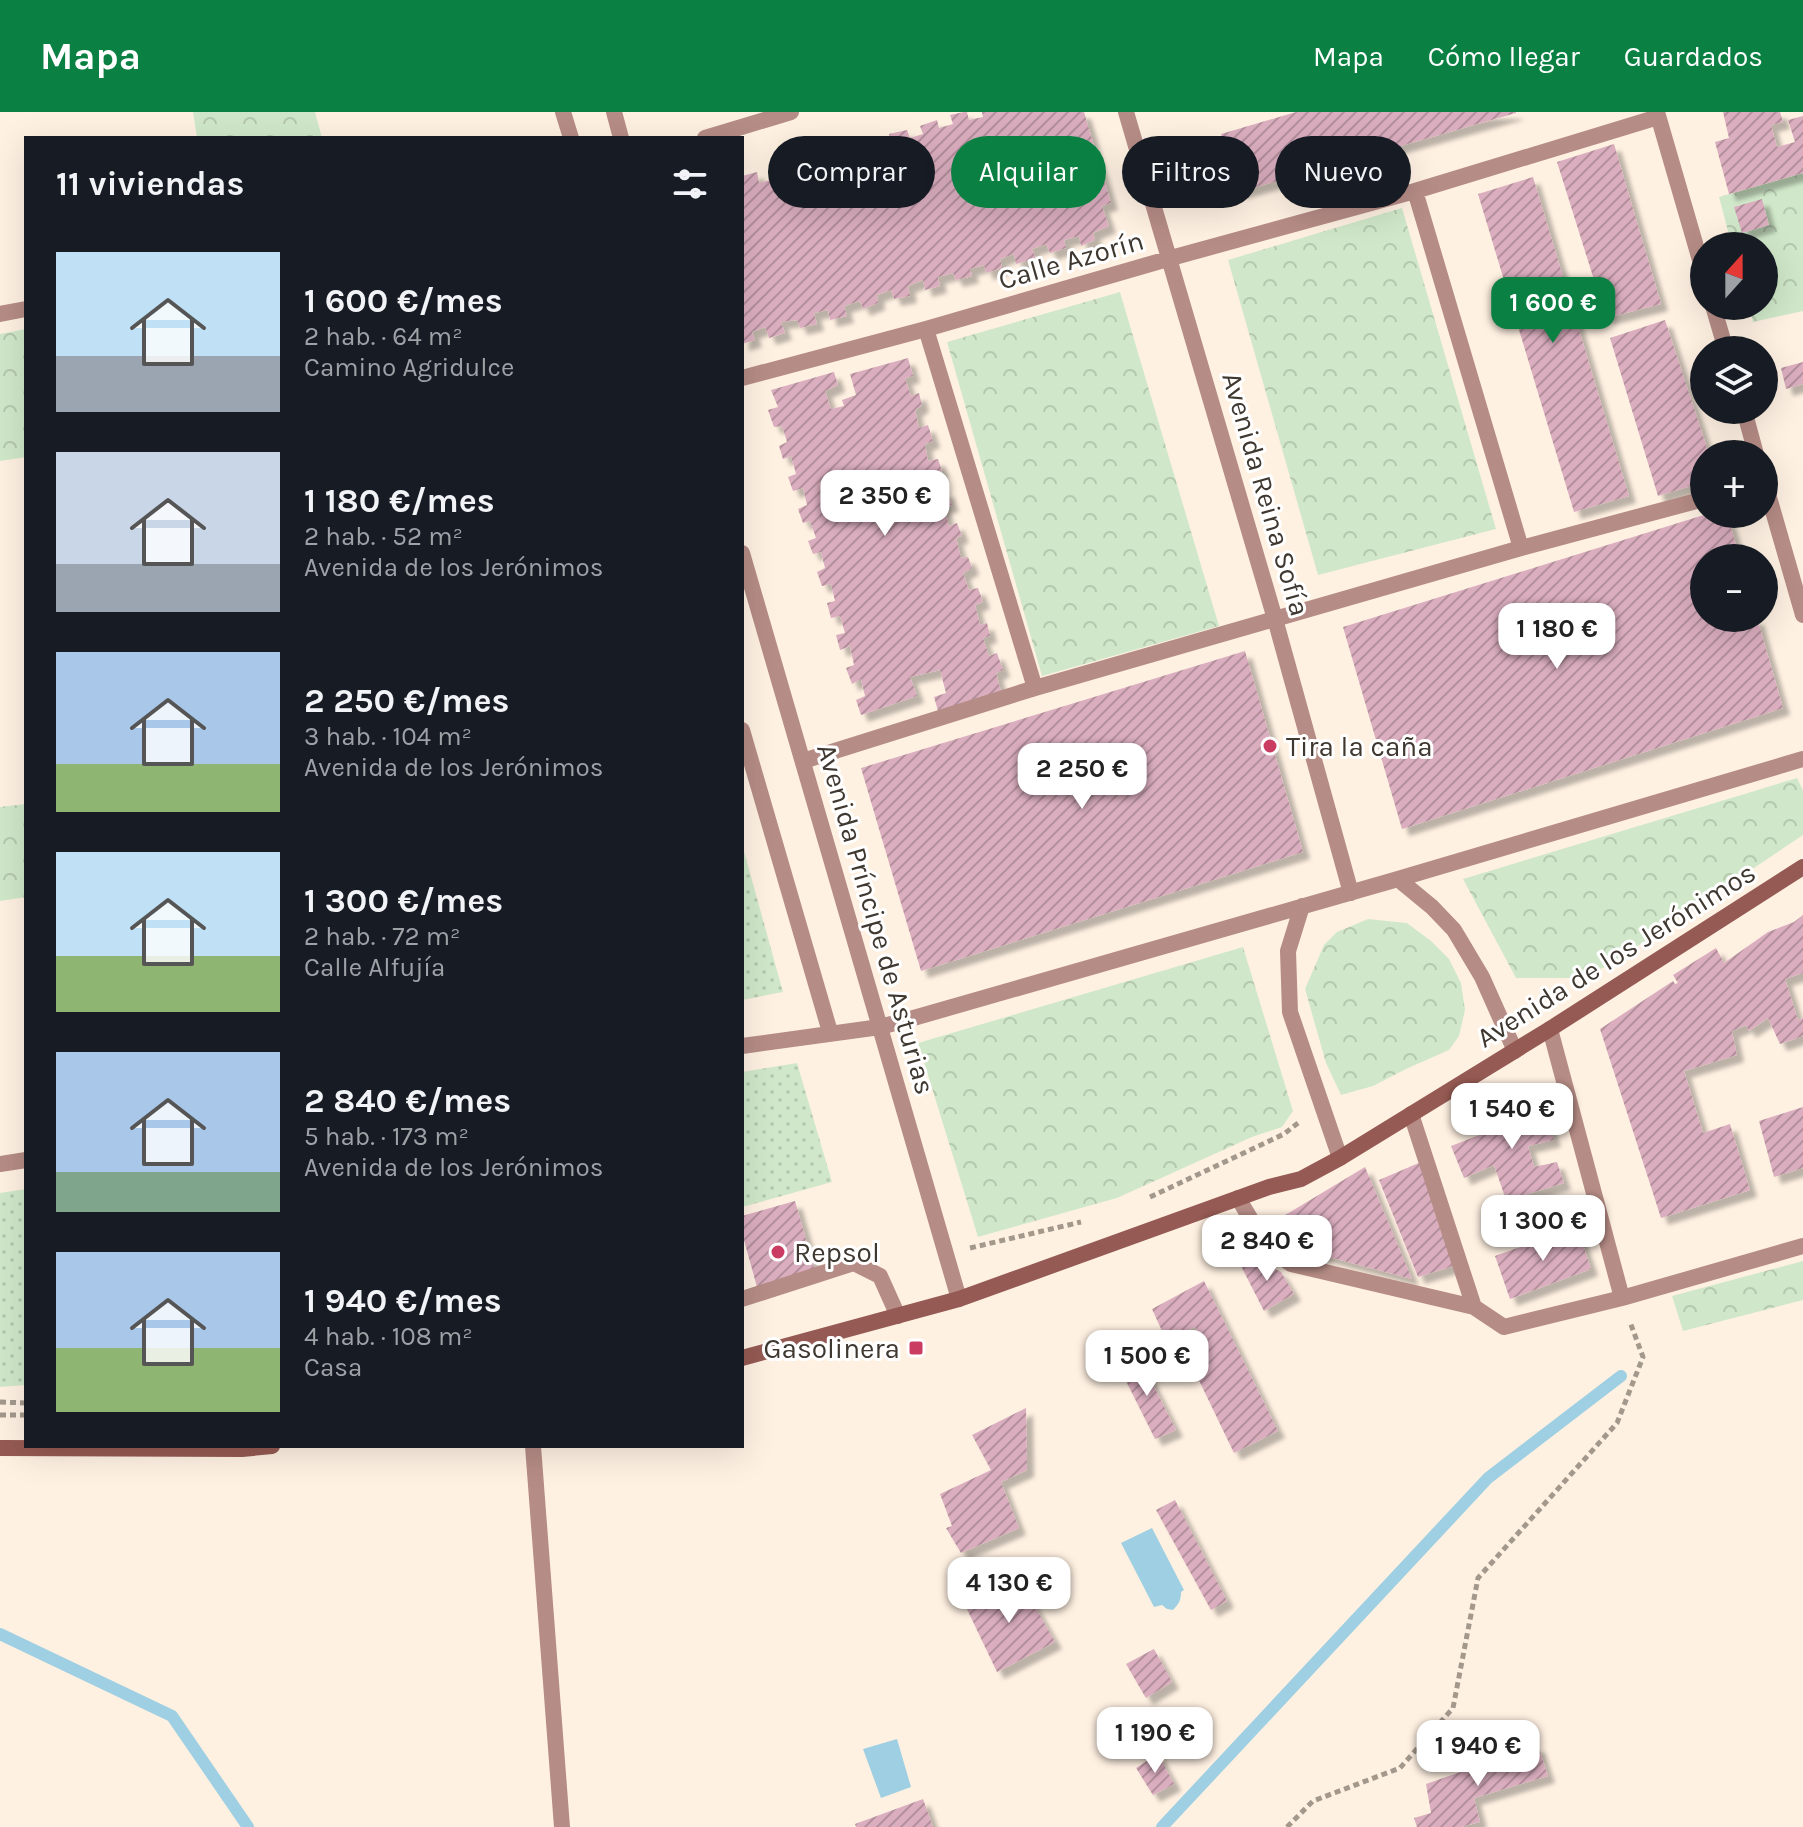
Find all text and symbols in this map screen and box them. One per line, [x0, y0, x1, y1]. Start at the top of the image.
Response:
text: Mapa [40, 34, 141, 79]
text: Mapa [1313, 40, 1384, 73]
text: Cómo llegar [1428, 40, 1580, 73]
text: Guardados [1624, 40, 1763, 73]
chip: Comprar [768, 136, 935, 208]
chip: Alquilar [951, 136, 1106, 208]
chip: Filtros [1122, 136, 1259, 208]
chip: Nuevo [1275, 136, 1411, 208]
icon: filters [668, 162, 712, 206]
text: 11 viviendas [56, 164, 244, 204]
street label: Calle Azorín [995, 224, 1147, 296]
north arrow [1690, 232, 1778, 320]
map controls [1690, 232, 1778, 632]
pin: 1 600 € [1479, 277, 1627, 345]
text: 1 600 €/mes [304, 281, 503, 321]
icon: home [120, 284, 216, 380]
text: 1 600 € [1509, 287, 1597, 318]
text: 2 hab. · 64 m² [304, 321, 463, 352]
button: layers [1690, 336, 1778, 424]
text: Camino Agridulce [304, 352, 514, 383]
street label: Avenida Reina Sofía [1215, 368, 1317, 620]
button: + [1690, 440, 1778, 528]
pin: 2 350 € [811, 470, 959, 538]
text: 2 350 € [838, 480, 932, 511]
text: 1 180 €/mes [304, 481, 495, 521]
icon: home [120, 484, 216, 580]
text: 2 hab. · 52 m² [304, 521, 463, 552]
button: − [1690, 544, 1778, 632]
text: Avenida de los Jerónimos [304, 552, 603, 583]
pin: 1 180 € [1483, 603, 1631, 671]
text: 1 180 € [1516, 613, 1598, 644]
text: 2 250 €/mes [304, 681, 509, 721]
icon: home [120, 684, 216, 780]
text: 3 hab. · 104 m² [304, 721, 472, 752]
place label: Tira la caña [1286, 730, 1433, 763]
marker: Tira la caña [1261, 737, 1279, 755]
street label: Avenida Príncipe de Asturias [810, 740, 942, 1098]
pin: 2 250 € [1008, 743, 1156, 811]
text: Avenida de los Jerónimos [304, 752, 603, 783]
text: 2 250 € [1036, 753, 1128, 784]
street label: Avenida de los Jerónimos [1471, 856, 1761, 1054]
text: 1 300 €/mes [304, 881, 503, 921]
icon: home [120, 884, 216, 980]
text: 2 hab. · 72 m² [304, 921, 460, 952]
text: Calle Alfujía [304, 952, 445, 983]
text: 2 840 €/mes [304, 1081, 511, 1121]
pin: 1 540 € [1438, 1083, 1586, 1151]
icon: home [120, 1084, 216, 1180]
text: 1 540 € [1469, 1093, 1555, 1124]
text: 5 hab. · 173 m² [304, 1121, 469, 1152]
text: Avenida de los Jerónimos [304, 1152, 603, 1183]
pin: 1 300 € [1469, 1195, 1617, 1263]
text: 1 300 € [1499, 1205, 1587, 1236]
pin: 2 840 € [1193, 1215, 1341, 1283]
text: 2 840 € [1220, 1225, 1314, 1256]
place label: Repsol [794, 1236, 880, 1269]
marker: Repsol [769, 1243, 787, 1261]
text: 1 940 €/mes [304, 1281, 502, 1321]
icon: home [120, 1284, 216, 1380]
text: 4 hab. · 108 m² [304, 1321, 473, 1352]
pin: 1 500 € [1073, 1330, 1221, 1398]
place label: Gasolinera [764, 1332, 900, 1365]
marker: Gasolinera [907, 1339, 925, 1357]
text: 1 500 € [1104, 1340, 1190, 1371]
text: Casa [304, 1352, 362, 1383]
pin: 4 130 € [935, 1557, 1083, 1625]
text: 4 130 € [966, 1567, 1052, 1598]
pin: 1 190 € [1081, 1707, 1229, 1775]
text: 1 190 € [1115, 1717, 1195, 1748]
pin: 1 940 € [1404, 1720, 1552, 1788]
text: 1 940 € [1435, 1730, 1521, 1761]

